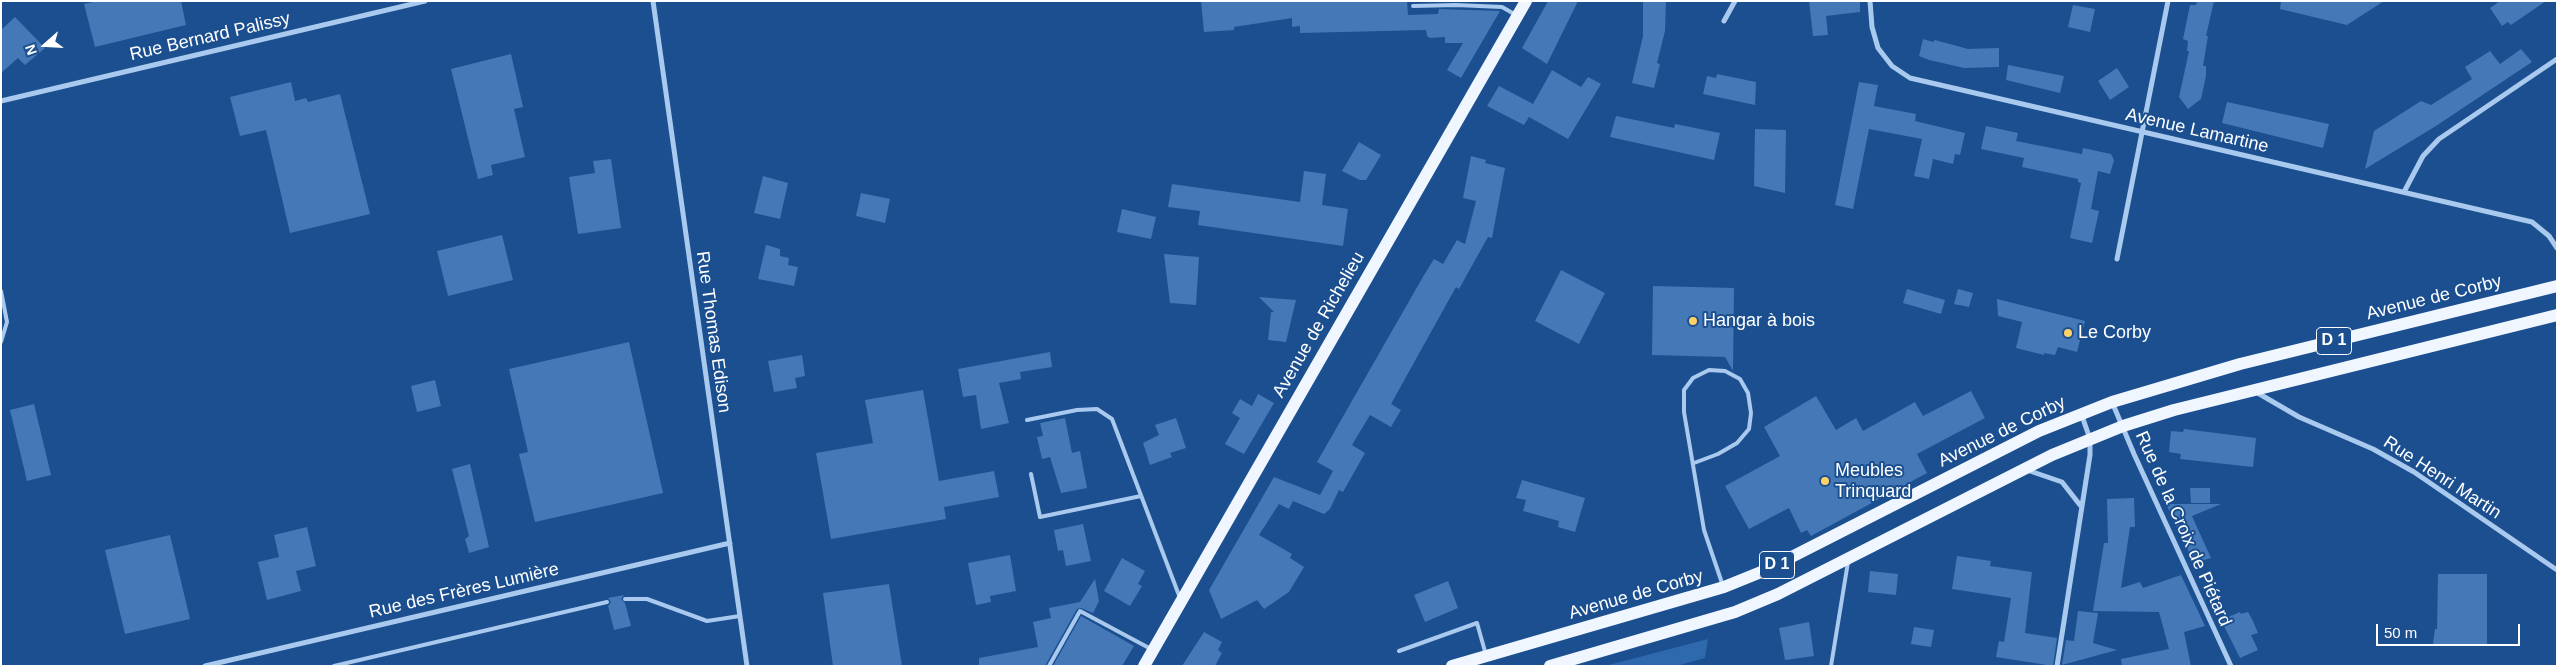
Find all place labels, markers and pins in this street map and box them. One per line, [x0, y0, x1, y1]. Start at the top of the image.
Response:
place label: Hangar à bois [1703, 310, 1815, 332]
marker: Hangar à bois [1687, 315, 1699, 327]
place label: Le Corby [2078, 322, 2151, 344]
marker: Le Corby [2062, 327, 2074, 339]
place label: Meubles Trinquard [1835, 460, 1911, 502]
marker: Meubles Trinquard [1819, 475, 1831, 487]

